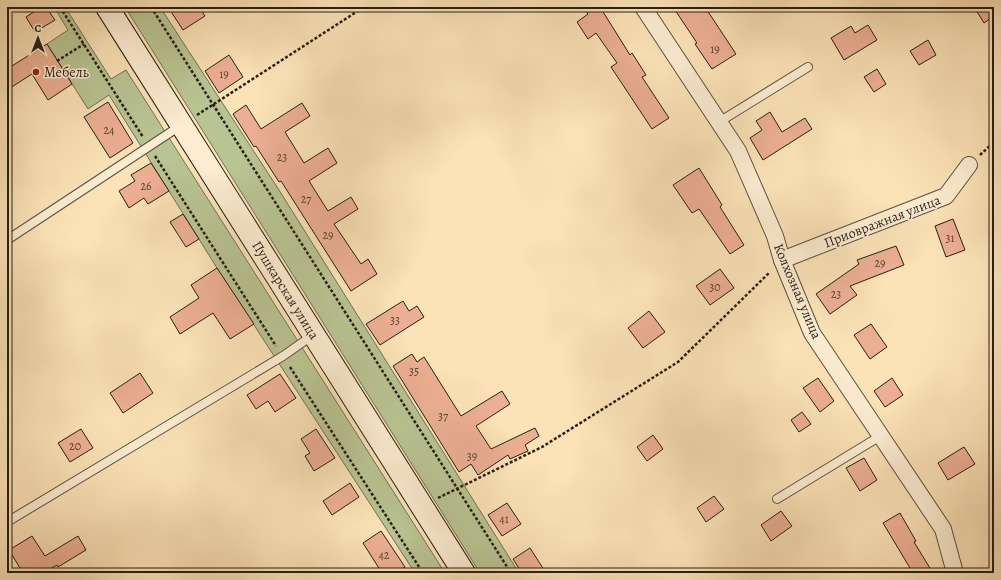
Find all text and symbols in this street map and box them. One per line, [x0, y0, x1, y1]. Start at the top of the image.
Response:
north arrow [18, 18, 58, 58]
text: С [35, 21, 42, 36]
house number: 19 [710, 41, 720, 57]
place label: Мебель [44, 63, 89, 82]
house number: 19 [219, 66, 229, 82]
marker: Мебель [31, 67, 41, 77]
house number: 24 [103, 122, 115, 138]
house number: 23 [277, 149, 287, 165]
house number: 26 [140, 178, 152, 194]
street label: Приовражная улица [821, 190, 944, 252]
house number: 27 [301, 191, 312, 207]
house number: 29 [322, 227, 334, 243]
house number: 31 [945, 230, 955, 246]
street label: Пушкарская улица [248, 237, 324, 344]
street label: Колхозная улица [769, 240, 826, 342]
house number: 29 [874, 255, 886, 271]
house number: 30 [709, 279, 721, 295]
house number: 23 [831, 286, 841, 302]
house number: 33 [390, 312, 400, 328]
house number: 35 [409, 363, 419, 379]
house number: 37 [438, 408, 449, 424]
house number: 20 [69, 438, 81, 454]
house number: 39 [467, 448, 477, 464]
house number: 41 [499, 511, 509, 527]
house number: 42 [378, 547, 390, 563]

